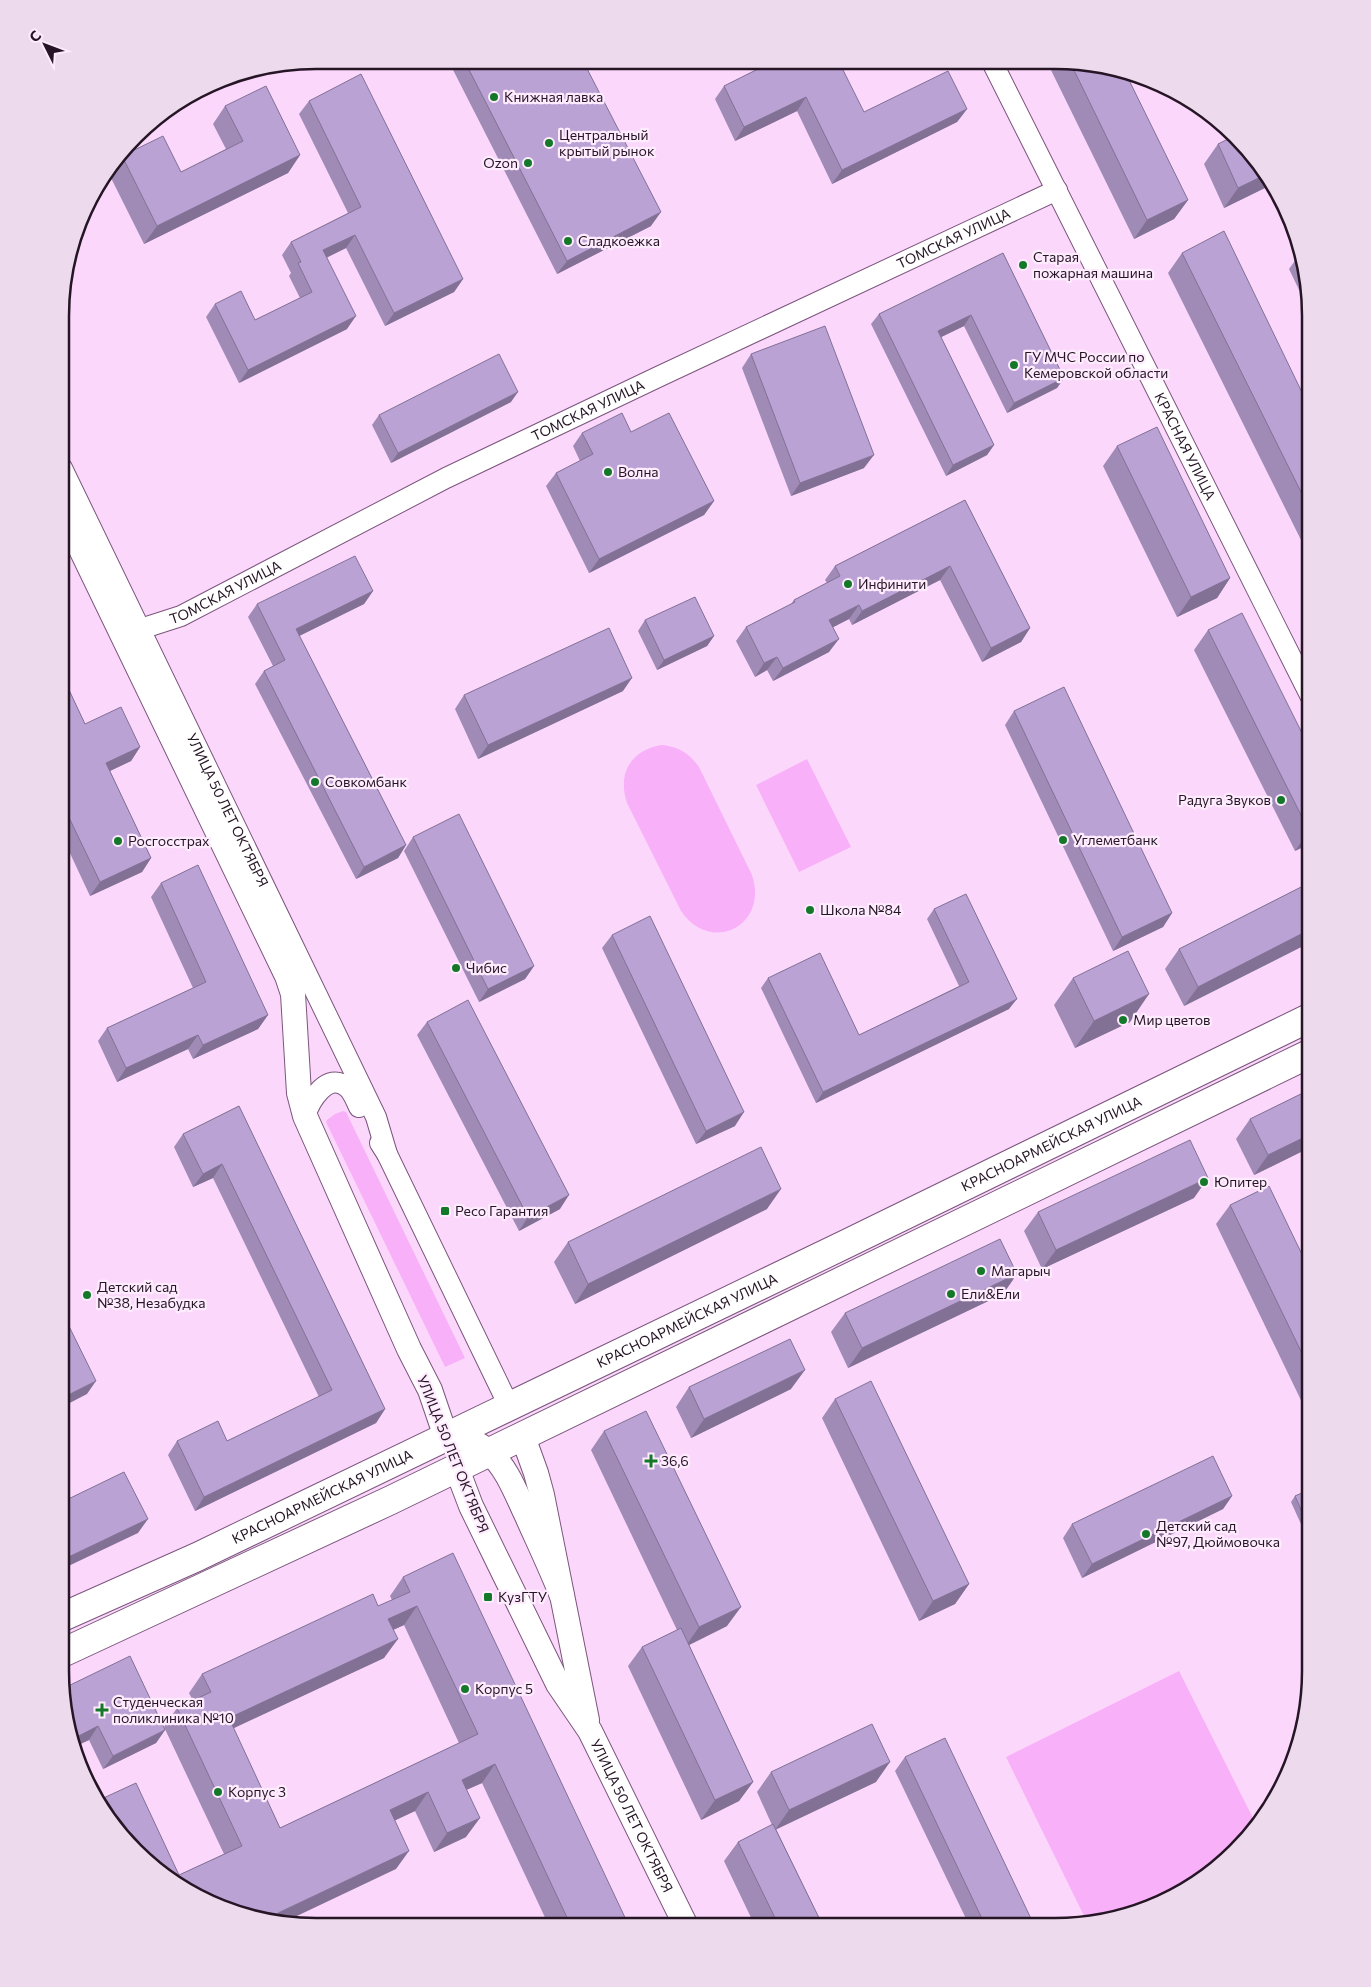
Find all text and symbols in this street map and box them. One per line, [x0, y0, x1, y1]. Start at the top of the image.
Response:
north arrow [20, 20, 70, 70]
text: С [25, 27, 44, 45]
place label: Книжная лавка [504, 88, 603, 105]
marker: Книжная лавка [488, 91, 500, 103]
place label: Центральный крытый рынок [559, 126, 655, 159]
marker: Центральный крытый рынок [543, 137, 555, 149]
place label: Ozon [483, 154, 518, 171]
marker: Ozon [522, 157, 534, 169]
street label: ТОМСКАЯ УЛИЦА [894, 204, 1013, 272]
place label: Сладкоежка [578, 232, 660, 249]
marker: Сладкоежка [562, 235, 574, 247]
place label: Старая пожарная машина [1033, 248, 1153, 281]
marker: Старая пожарная машина [1017, 259, 1029, 271]
place label: ГУ МЧС России по Кемеровской области [1024, 348, 1168, 381]
marker: ГУ МЧС России по Кемеровской области [1008, 359, 1020, 371]
street label: ТОМСКАЯ УЛИЦА [528, 376, 647, 444]
street label: КРАСНАЯ УЛИЦА [1151, 389, 1220, 503]
place label: Волна [618, 463, 659, 480]
marker: Волна [602, 466, 614, 478]
street label: ТОМСКАЯ УЛИЦА [167, 556, 284, 627]
place label: Инфинити [858, 575, 926, 592]
marker: Инфинити [842, 578, 854, 590]
street label: УЛИЦА 50 ЛЕТ ОКТЯБРЯ [184, 730, 272, 889]
place label: Совкомбанк [325, 773, 408, 790]
marker: Совкомбанк [309, 776, 321, 788]
place label: Радуга Звуков [1178, 791, 1271, 808]
marker: Радуга Звуков [1275, 794, 1287, 806]
place label: Углеметбанк [1073, 831, 1159, 848]
place label: Росгосстрах [128, 832, 210, 849]
marker: Углеметбанк [1057, 834, 1069, 846]
marker: Росгосстрах [112, 835, 124, 847]
place label: Школа №84 [820, 901, 902, 918]
marker: Школа №84 [804, 904, 816, 916]
place label: Чибис [466, 959, 507, 976]
marker: Чибис [450, 962, 462, 974]
place label: Мир цветов [1133, 1011, 1211, 1028]
marker: Мир цветов [1117, 1014, 1129, 1026]
street label: КРАСНОАРМЕЙСКАЯ УЛИЦА [958, 1092, 1144, 1195]
place label: Юпитер [1214, 1173, 1267, 1190]
marker: Юпитер [1198, 1176, 1210, 1188]
place label: Ресо Гарантия [455, 1202, 548, 1219]
marker: Ресо Гарантия [439, 1205, 451, 1217]
place label: Магарыч [991, 1262, 1051, 1279]
marker: Магарыч [975, 1265, 987, 1277]
street label: КРАСНОАРМЕЙСКАЯ УЛИЦА [594, 1269, 780, 1371]
place label: Детский сад №38, Незабудка [97, 1278, 205, 1311]
place label: Ели&Ели [961, 1285, 1020, 1302]
marker: Ели&Ели [945, 1288, 957, 1300]
marker: Детский сад №38, Незабудка [81, 1289, 93, 1301]
street label: УЛИЦА 50 ЛЕТ ОКТЯБРЯ [414, 1372, 493, 1535]
street label: КРАСНОАРМЕЙСКАЯ УЛИЦА [229, 1445, 415, 1547]
place label: 36,6 [661, 1452, 689, 1469]
marker: 36,6 [645, 1455, 657, 1467]
place label: Детский сад №97, Дюймовочка [1156, 1517, 1280, 1550]
marker: Детский сад №97, Дюймовочка [1140, 1528, 1152, 1540]
place label: КузГТУ [498, 1588, 548, 1605]
marker: КузГТУ [482, 1591, 494, 1603]
place label: Корпус 5 [475, 1680, 533, 1697]
marker: Корпус 5 [459, 1683, 471, 1695]
place label: Студенческая поликлиника №10 [113, 1693, 234, 1726]
marker: Студенческая поликлиника №10 [95, 1703, 109, 1717]
street label: УЛИЦА 50 ЛЕТ ОКТЯБРЯ [587, 1736, 677, 1895]
place label: Корпус 3 [228, 1783, 286, 1800]
marker: Корпус 3 [212, 1786, 224, 1798]

